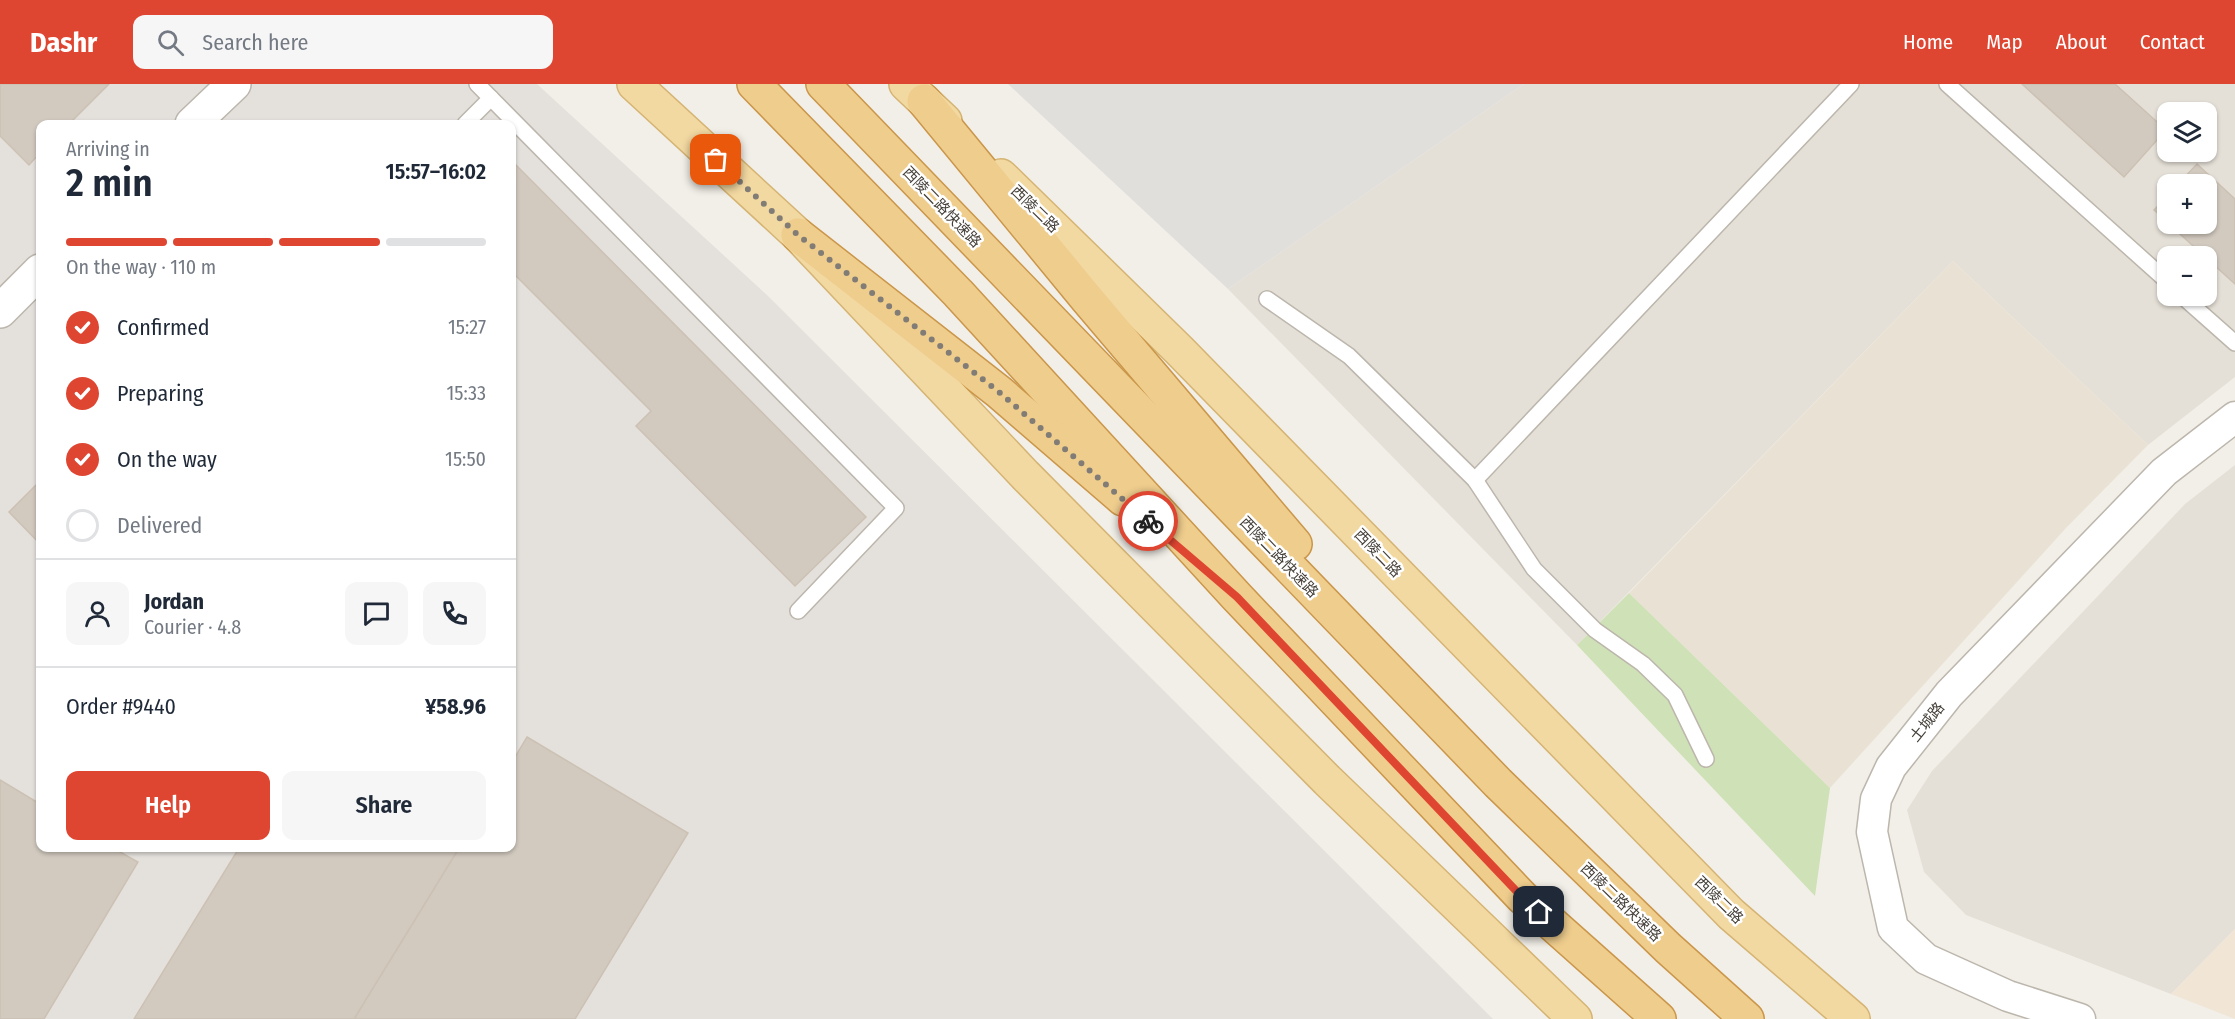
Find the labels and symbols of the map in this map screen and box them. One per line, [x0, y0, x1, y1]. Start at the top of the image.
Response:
pin [690, 134, 741, 185]
street label: 西陵二路快速路 [899, 163, 985, 251]
street label: 西陵二路 [1007, 182, 1063, 236]
courier [1118, 491, 1178, 551]
street label: 西陵二路快速路 [1236, 513, 1322, 601]
street label: 西陵二路 [1351, 525, 1405, 581]
street label: 土城路 [1906, 699, 1948, 745]
street label: 西陵二路快速路 [1577, 859, 1665, 945]
street label: 西陵二路 [1691, 873, 1747, 927]
pin [1513, 886, 1564, 937]

